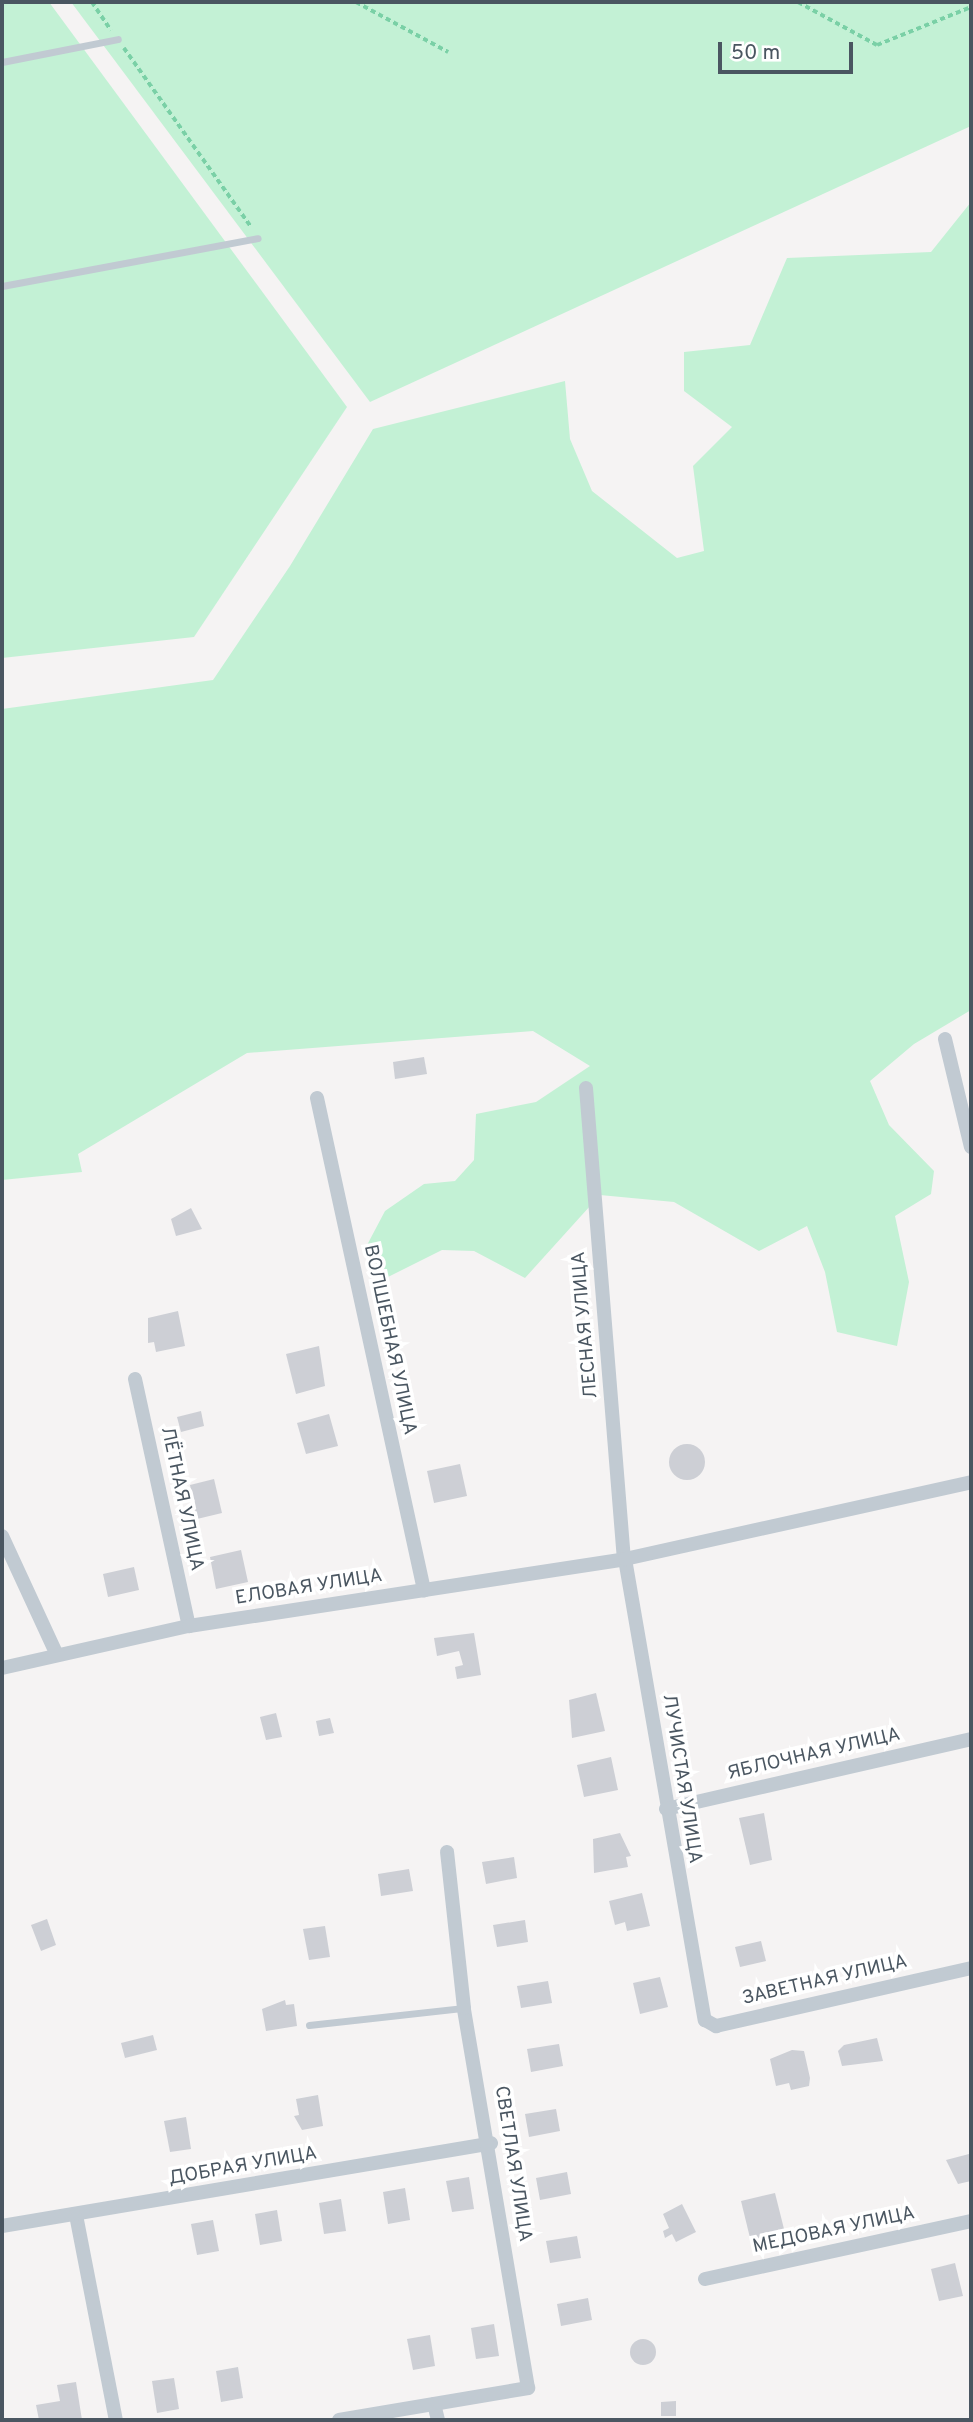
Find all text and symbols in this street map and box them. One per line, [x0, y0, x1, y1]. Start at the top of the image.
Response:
scale bar [721, 28, 856, 72]
text: 50 m [731, 40, 780, 67]
street label: ВОЛШЕБНАЯ УЛИЦА [358, 1243, 420, 1437]
street label: ЛЕСНАЯ УЛИЦА [568, 1250, 604, 1400]
street label: ЛЁТНАЯ УЛИЦА [155, 1425, 207, 1573]
street label: ЕЛОВАЯ УЛИЦА [234, 1565, 384, 1611]
street label: ЛУЧИСТАЯ УЛИЦА [656, 1693, 706, 1865]
street label: ЯБЛОЧНАЯ УЛИЦА [725, 1724, 903, 1786]
street label: ЗАВЕТНАЯ УЛИЦА [740, 1951, 910, 2011]
street label: СВЕТЛАЯ УЛИЦА [488, 2084, 536, 2244]
street label: ДОБРАЯ УЛИЦА [167, 2143, 319, 2191]
street label: МЕДОВАЯ УЛИЦА [751, 2203, 917, 2259]

